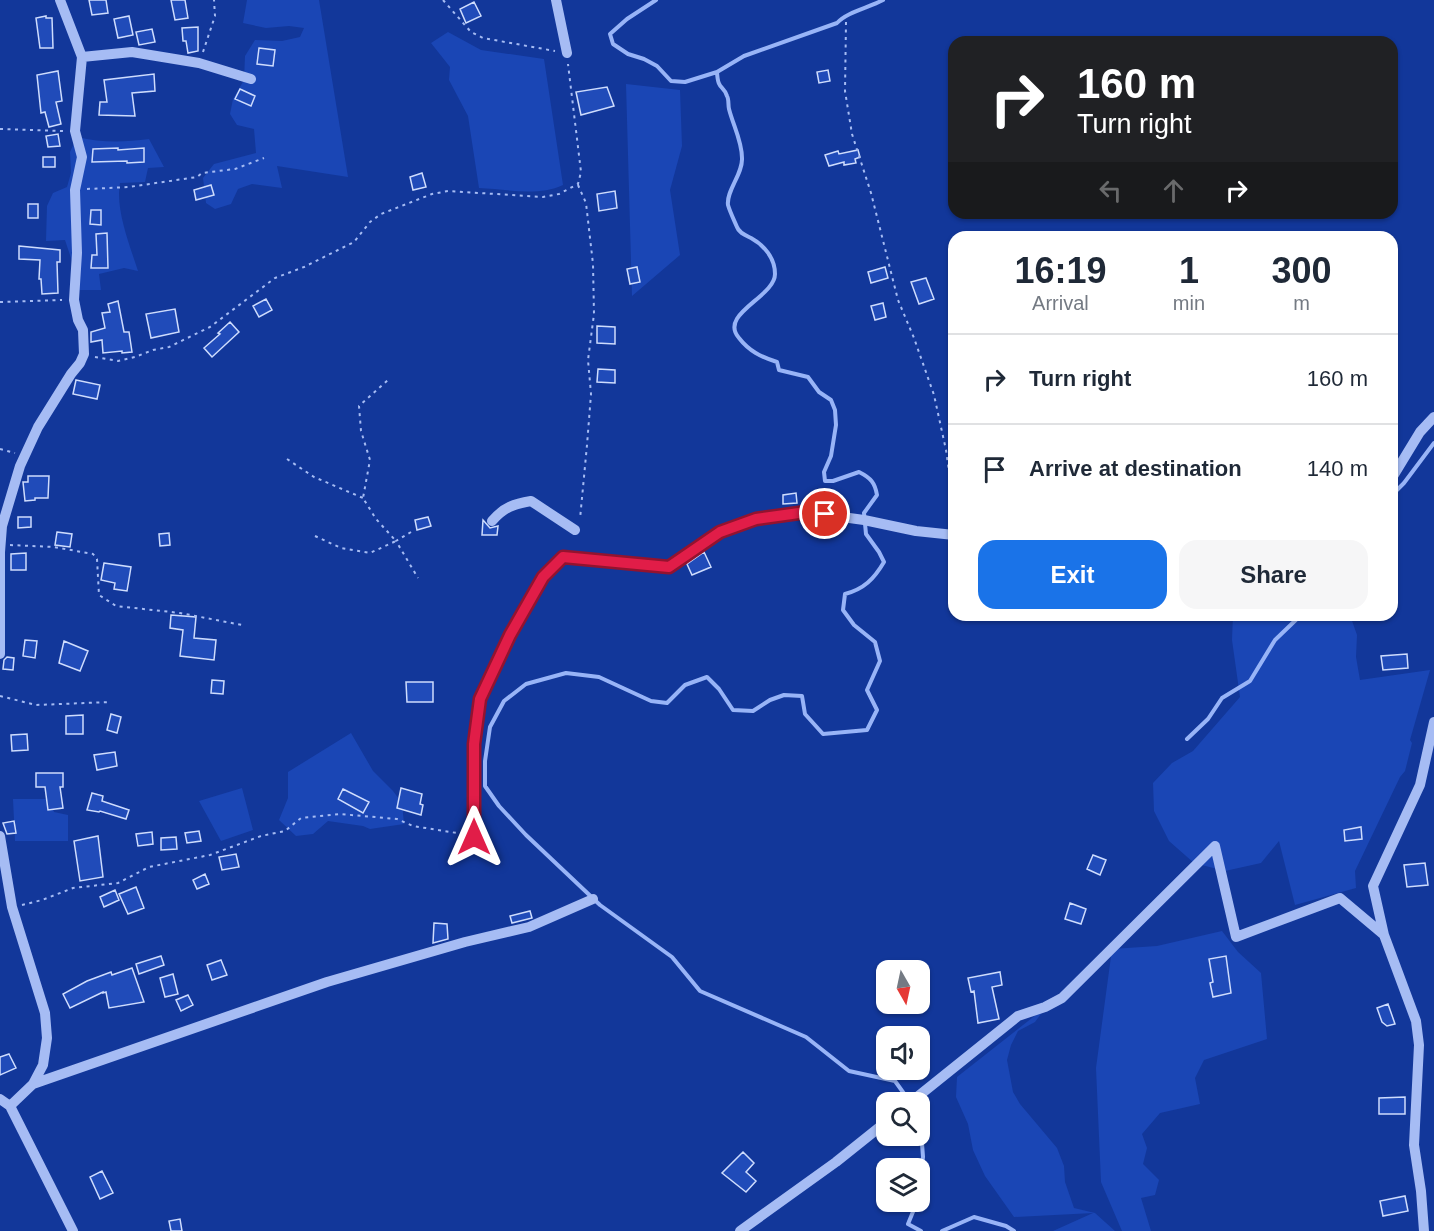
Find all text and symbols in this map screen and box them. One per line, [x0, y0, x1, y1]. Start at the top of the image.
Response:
icon: right [978, 60, 1056, 138]
text: 160 m [1077, 60, 1196, 107]
text: Turn right [1077, 109, 1192, 139]
icon: left [1094, 174, 1127, 207]
icon: ahead [1157, 174, 1190, 207]
icon: right [1220, 174, 1253, 207]
text: 16:19 [1014, 250, 1106, 291]
text: 1 [1179, 250, 1199, 291]
text: 300 [1271, 250, 1332, 291]
text: Arrival [1032, 292, 1089, 314]
text: min [1173, 292, 1205, 314]
text: m [1293, 292, 1310, 314]
icon: right [978, 363, 1011, 396]
text: Turn right [1029, 366, 1131, 391]
text: 160 m [1307, 366, 1368, 391]
icon: arrive [978, 453, 1011, 486]
text: Arrive at destination [1029, 456, 1242, 481]
text: 140 m [1307, 456, 1368, 481]
pin [799, 488, 850, 539]
icon: arrive [808, 497, 841, 530]
button: Exit [978, 540, 1167, 609]
button: Share [1179, 540, 1368, 609]
position arrow [442, 805, 506, 869]
north arrow [876, 960, 930, 1014]
map controls [876, 960, 930, 1212]
button: sound [876, 1026, 930, 1080]
button: search [876, 1092, 930, 1146]
button: layers [876, 1158, 930, 1212]

